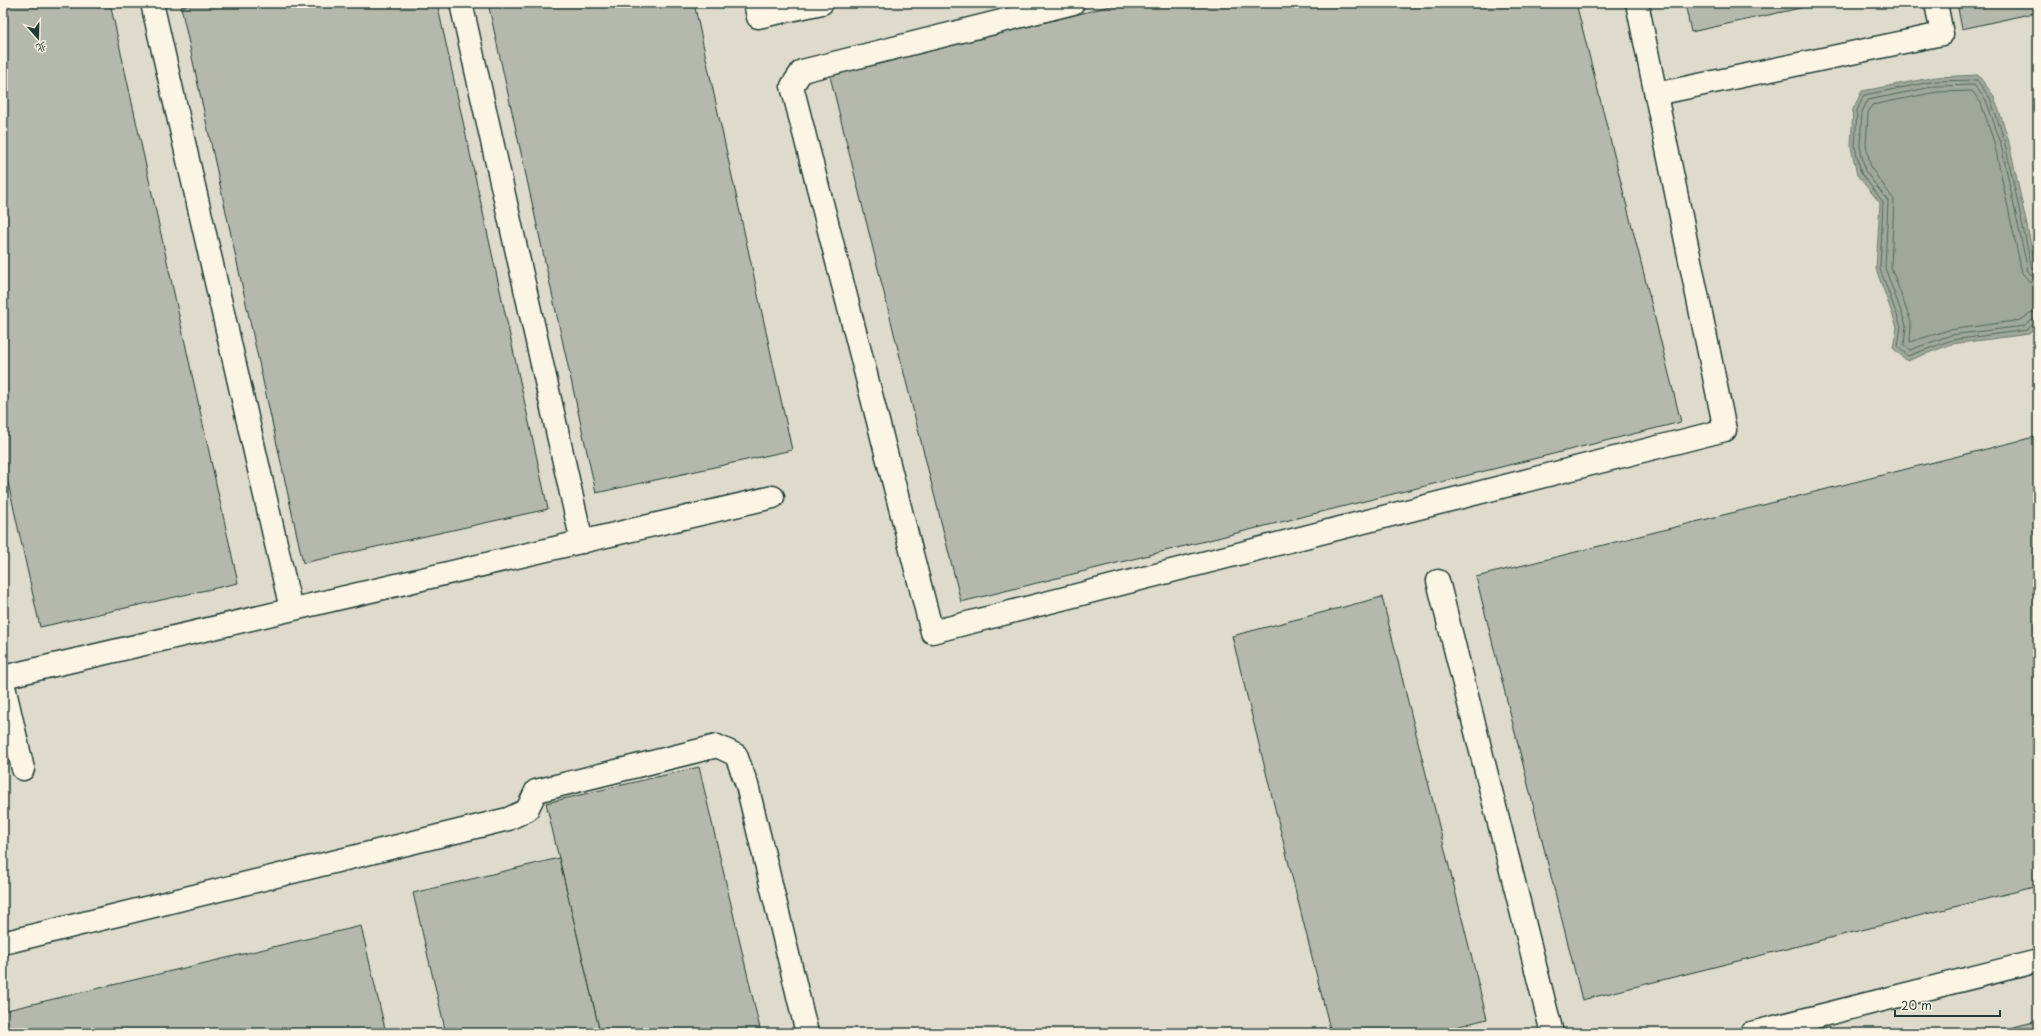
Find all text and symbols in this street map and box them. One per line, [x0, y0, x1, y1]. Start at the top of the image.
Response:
north arrow [18, 18, 58, 58]
text: 北 [34, 38, 50, 58]
scale bar [1895, 992, 2000, 1018]
text: 20 m [1901, 996, 1932, 1014]

